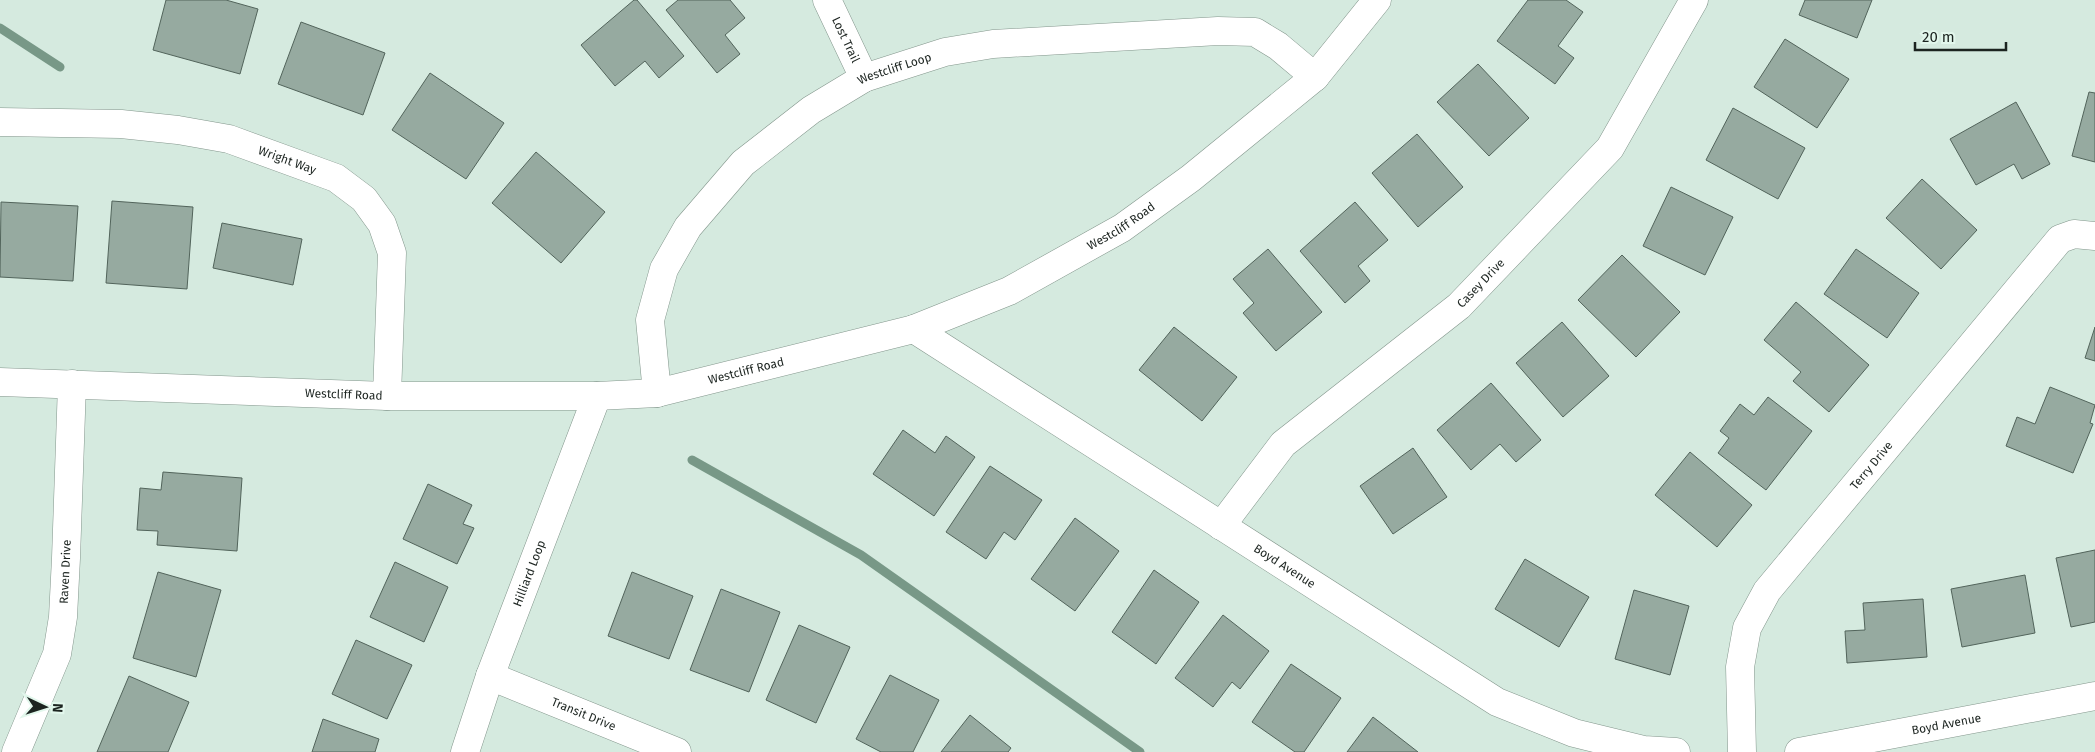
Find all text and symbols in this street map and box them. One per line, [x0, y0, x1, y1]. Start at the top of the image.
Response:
street label: Lost Trail [829, 14, 863, 65]
scale bar [1915, 20, 2006, 52]
text: 20 m [1922, 28, 1955, 46]
street label: Westcliff Loop [855, 50, 933, 87]
street label: Wright Way [256, 143, 318, 177]
street label: Westcliff Road [1085, 199, 1158, 253]
street label: Casey Drive [1454, 256, 1507, 311]
street label: Westcliff Road [707, 355, 785, 387]
street label: Westcliff Road [305, 386, 383, 403]
street label: Terry Drive [1847, 438, 1896, 493]
street label: Hilliard Loop [510, 538, 548, 608]
street label: Raven Drive [57, 539, 74, 604]
street label: Boyd Avenue [1251, 541, 1318, 591]
north arrow [20, 682, 70, 732]
street label: Transit Drive [549, 695, 618, 733]
text: N [49, 703, 66, 713]
street label: Boyd Avenue [1911, 711, 1982, 738]

